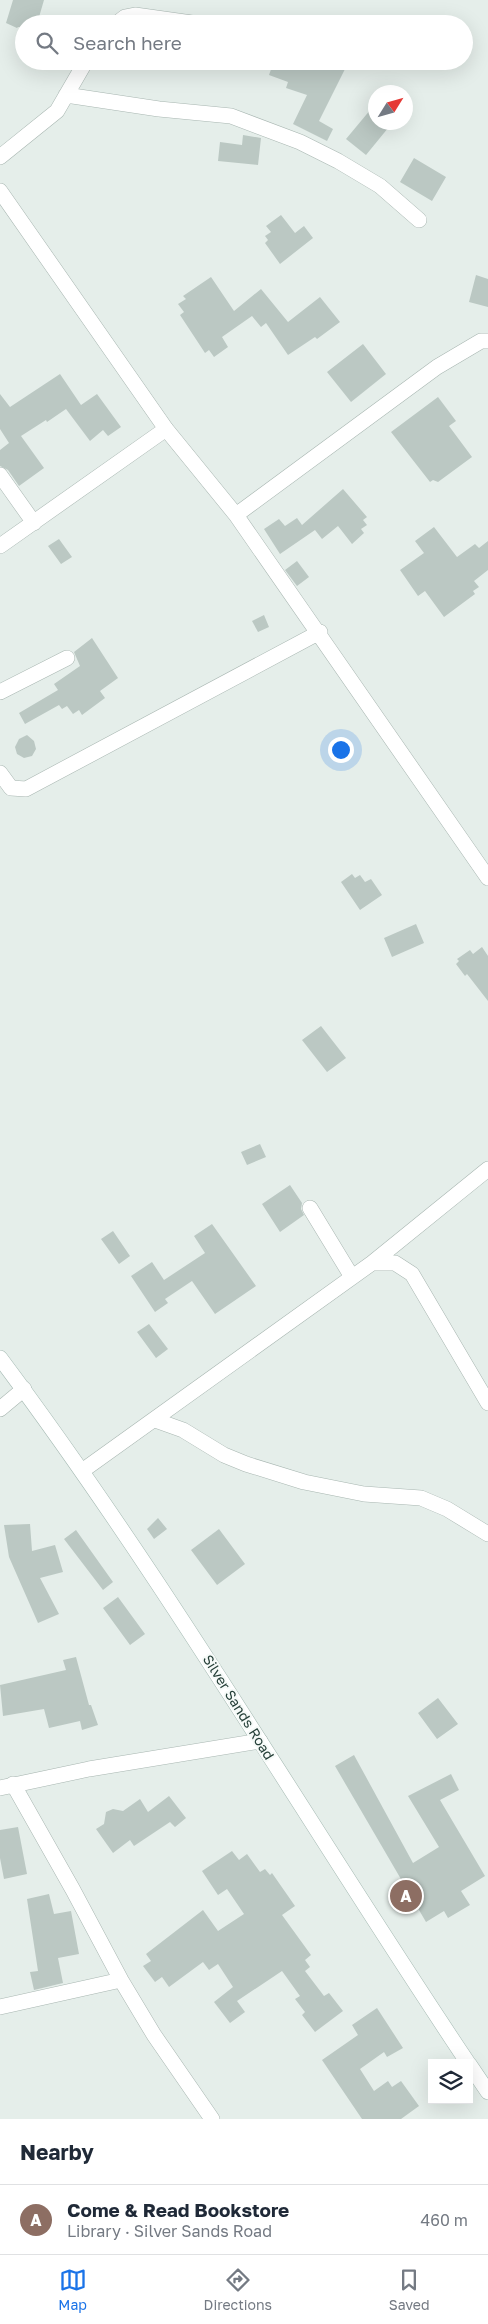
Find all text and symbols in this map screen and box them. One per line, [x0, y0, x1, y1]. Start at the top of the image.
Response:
search box [15, 15, 473, 70]
icon: search [33, 29, 61, 57]
text: Search here [73, 31, 182, 54]
north arrow [368, 85, 413, 130]
your location [328, 737, 354, 763]
street label: Silver Sands Road [200, 1651, 278, 1763]
pin: A [390, 1877, 422, 1915]
map controls [428, 2059, 473, 2104]
button: layers [428, 2059, 473, 2104]
text: Nearby [20, 2139, 94, 2165]
text: Come & Read Bookstore [67, 2198, 289, 2221]
text: A [30, 2210, 42, 2230]
text: 460 m [420, 2210, 468, 2230]
text: Library · Silver Sands Road [67, 2221, 272, 2241]
tab: Map [58, 2266, 87, 2313]
tab: Directions [204, 2266, 272, 2313]
tab: Saved [389, 2266, 430, 2313]

